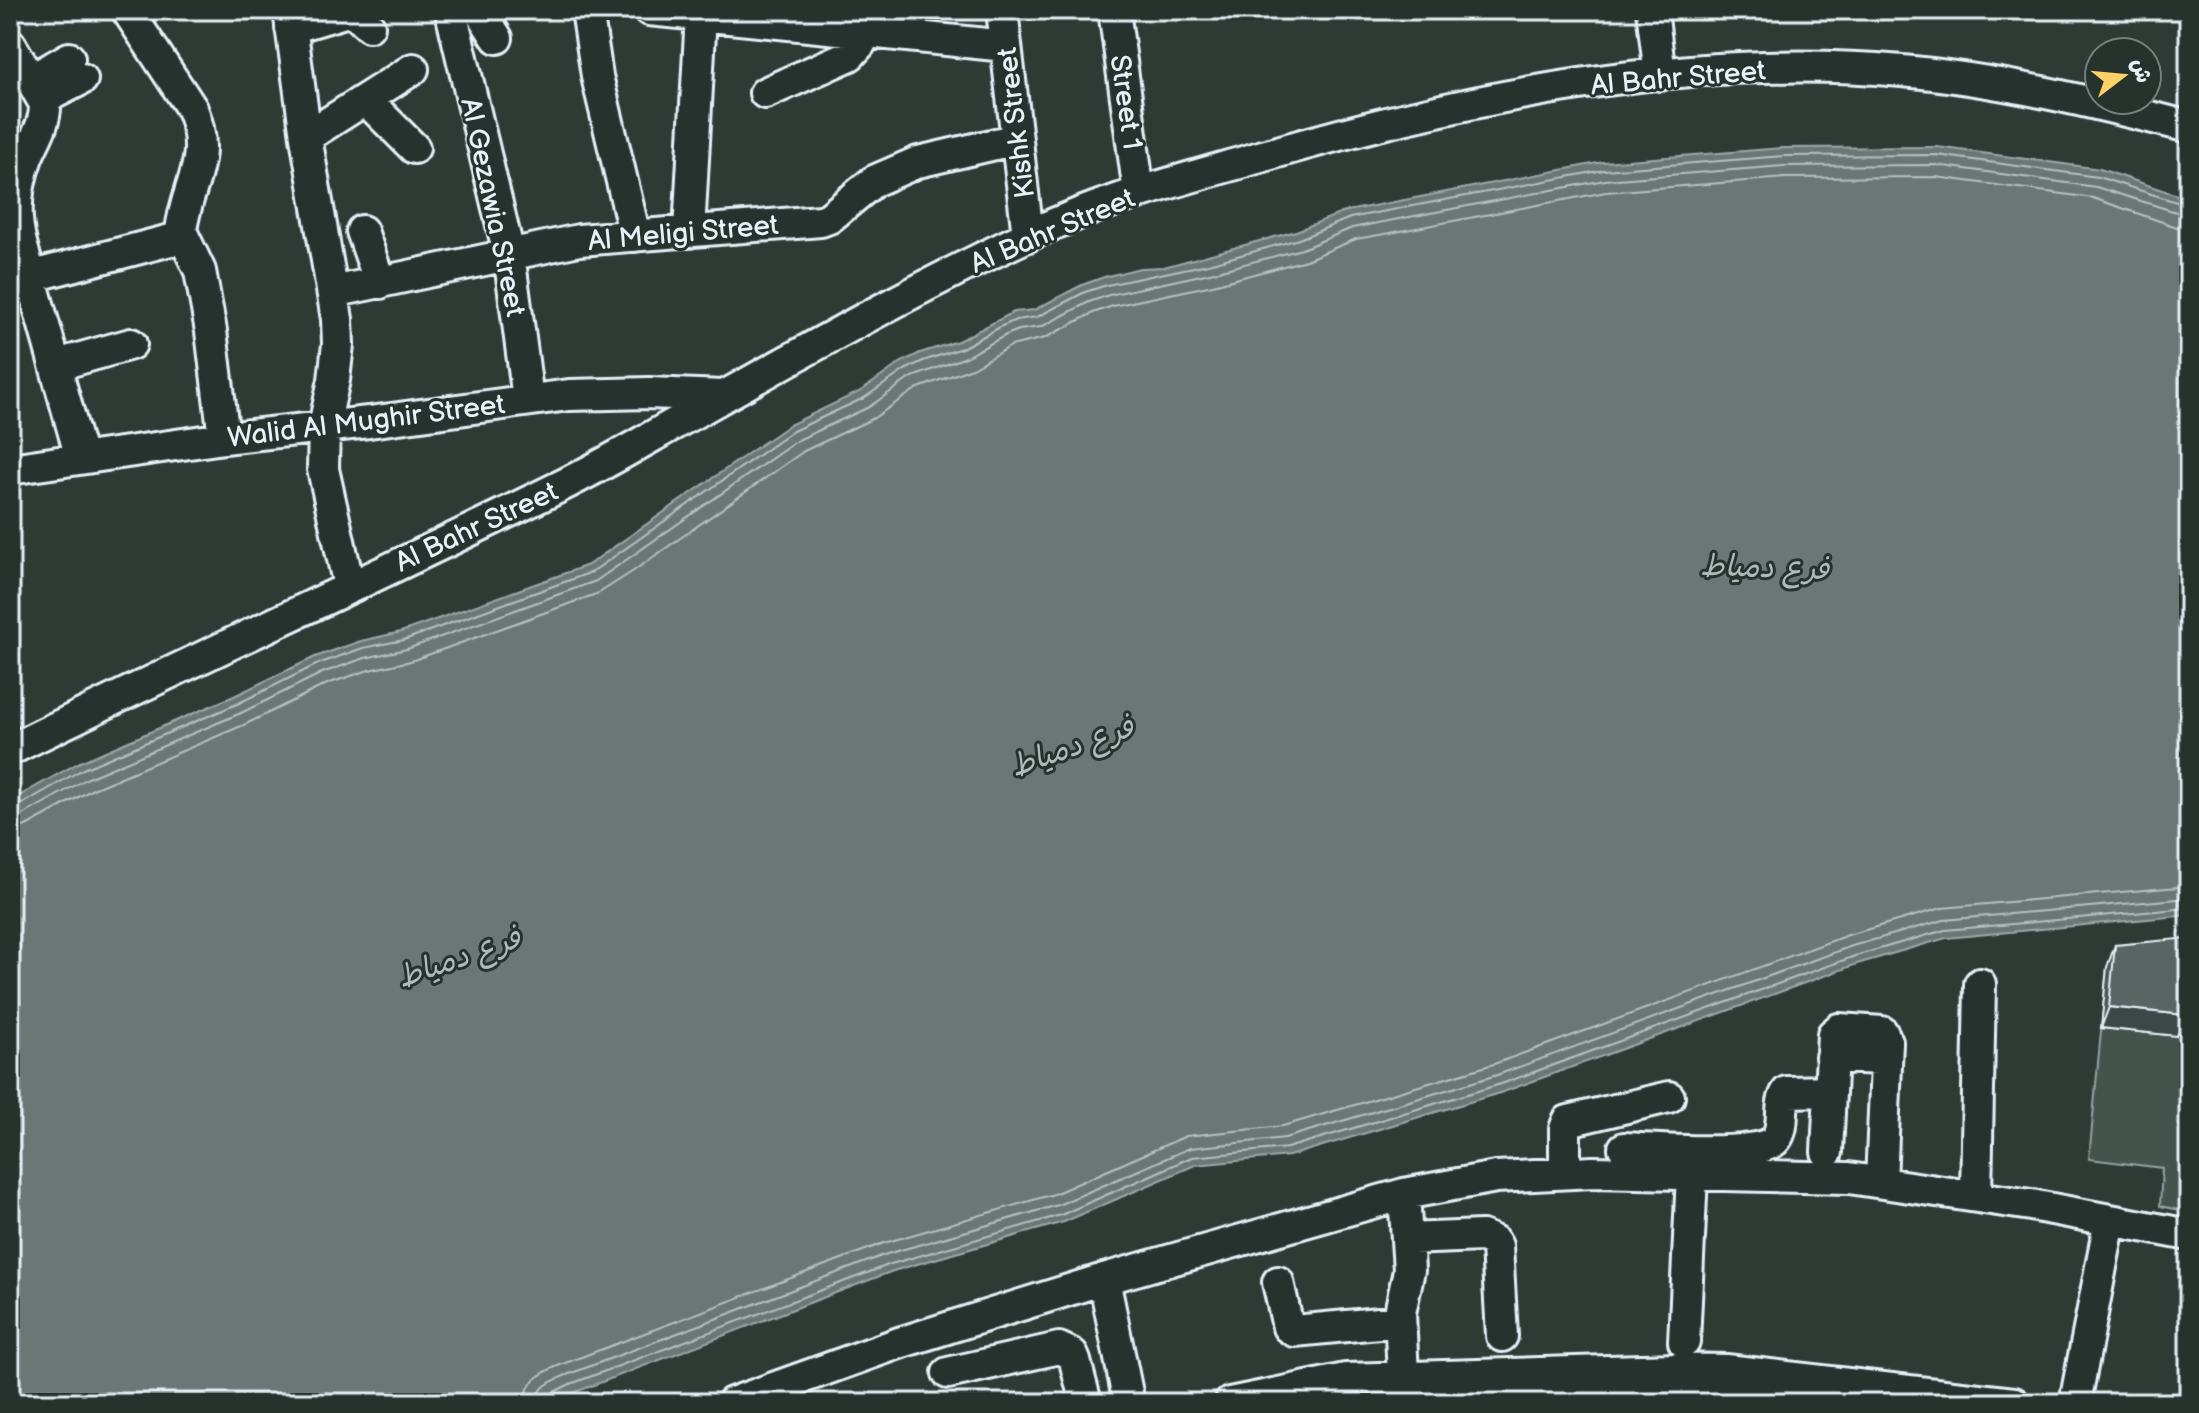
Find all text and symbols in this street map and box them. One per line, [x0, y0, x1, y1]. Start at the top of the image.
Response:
north arrow [2083, 36, 2163, 116]
street label: Kishk Street [991, 45, 1042, 200]
street label: Street 1 [1103, 53, 1148, 152]
street label: Al Bahr Street [1589, 54, 1767, 103]
text: ش [2124, 56, 2157, 86]
street label: Al Gezawia Street [453, 95, 532, 320]
street label: Al Bahr Street [965, 182, 1140, 281]
street label: Al Meligi Street [587, 209, 780, 258]
street label: Walid Al Mughir Street [226, 388, 507, 455]
street label: Al Bahr Street [390, 475, 563, 579]
water label: فرع دمياط [1700, 548, 1831, 590]
water label: فرع دمياط [1006, 709, 1141, 787]
water label: فرع دمياط [393, 920, 528, 998]

